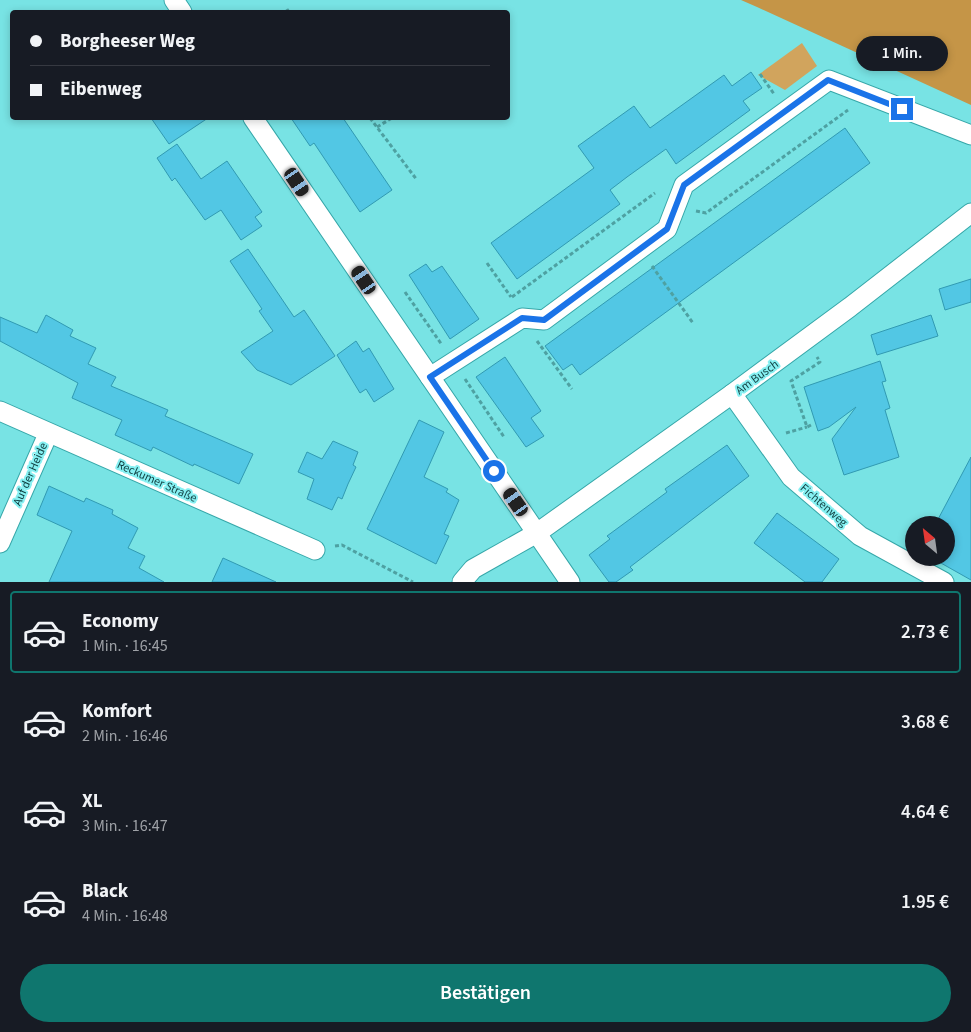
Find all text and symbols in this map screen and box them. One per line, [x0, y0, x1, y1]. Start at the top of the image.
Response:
text: Borgheeser Weg [60, 28, 195, 55]
callout: 1 Min. [856, 36, 948, 72]
text: 1 Min. [882, 42, 922, 64]
text: Eibenweg [60, 76, 142, 103]
route end [891, 98, 913, 120]
car [282, 165, 311, 199]
car [349, 263, 378, 297]
street label: Am Busch [732, 356, 782, 399]
street label: Auf der Heide [9, 440, 52, 508]
street label: Reckumer Straße [114, 456, 200, 507]
route start [483, 460, 505, 482]
street label: Fichtenweg [796, 480, 851, 531]
car [501, 485, 530, 519]
north arrow [905, 516, 955, 566]
map controls [905, 516, 955, 566]
text: Economy [82, 608, 159, 635]
icon: car [22, 610, 67, 655]
text: 2.73 € [901, 619, 949, 646]
text: 1 Min. · 16:45 [82, 635, 168, 657]
text: Komfort [82, 698, 152, 725]
icon: car [22, 700, 67, 745]
text: 3.68 € [901, 709, 949, 736]
text: 2 Min. · 16:46 [82, 725, 168, 747]
text: XL [82, 788, 103, 815]
icon: car [22, 790, 67, 835]
text: 4.64 € [901, 799, 949, 826]
text: 3 Min. · 16:47 [82, 815, 168, 837]
text: Black [82, 878, 128, 905]
icon: car [22, 880, 67, 925]
text: 1.95 € [901, 889, 949, 916]
text: 4 Min. · 16:48 [82, 905, 168, 927]
button: Bestätigen [20, 964, 951, 1022]

